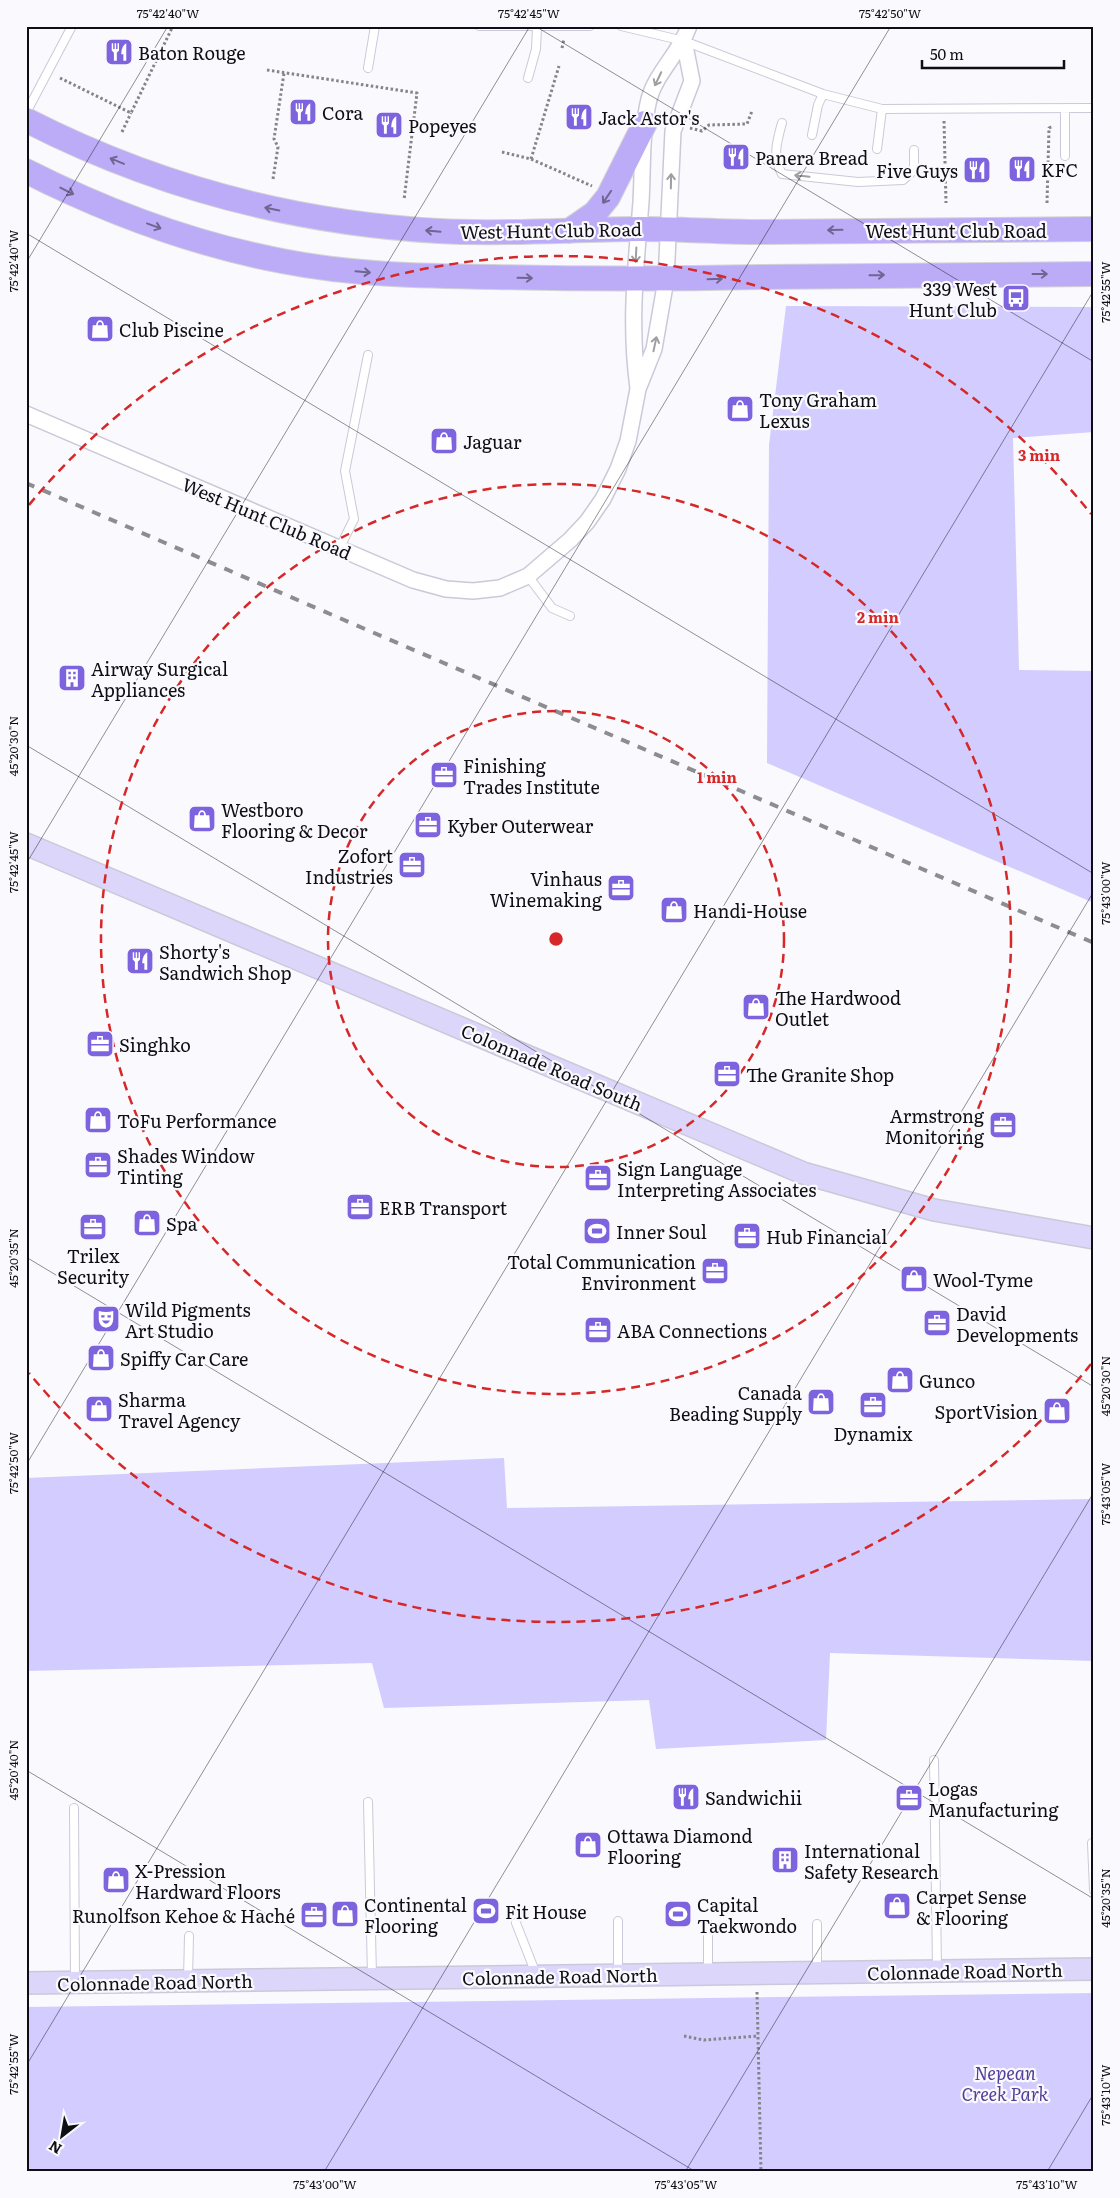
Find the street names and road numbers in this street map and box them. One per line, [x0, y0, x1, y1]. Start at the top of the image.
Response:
street label: West Hunt Club Road [460, 215, 642, 245]
street label: West Hunt Club Road [865, 217, 1047, 244]
street label: West Hunt Club Road [178, 470, 356, 566]
street label: Colonnade Road South [457, 1017, 647, 1117]
street label: Colonnade Road North [867, 1956, 1063, 1986]
street label: Colonnade Road North [462, 1961, 658, 1991]
street label: Colonnade Road North [57, 1967, 253, 1997]

